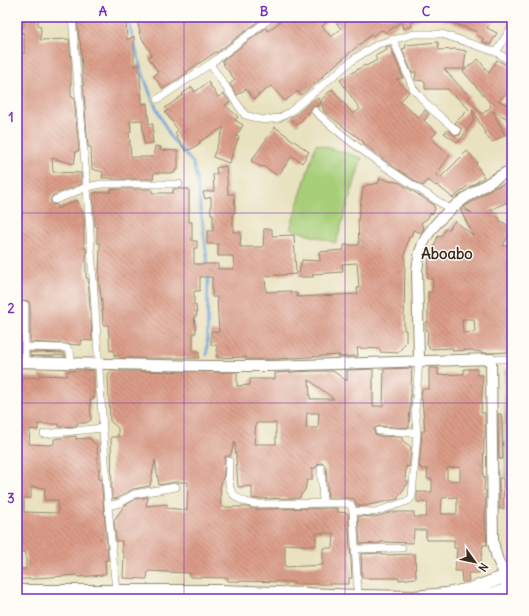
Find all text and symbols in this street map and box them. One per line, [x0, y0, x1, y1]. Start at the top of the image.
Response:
text: A [99, 3, 108, 20]
text: B [260, 3, 269, 20]
text: C [422, 3, 431, 20]
text: 1 [8, 109, 14, 126]
district label: Aboabo [421, 244, 473, 263]
text: 2 [7, 300, 15, 317]
text: 3 [7, 490, 15, 507]
north arrow [455, 542, 495, 582]
text: N [475, 560, 491, 574]

